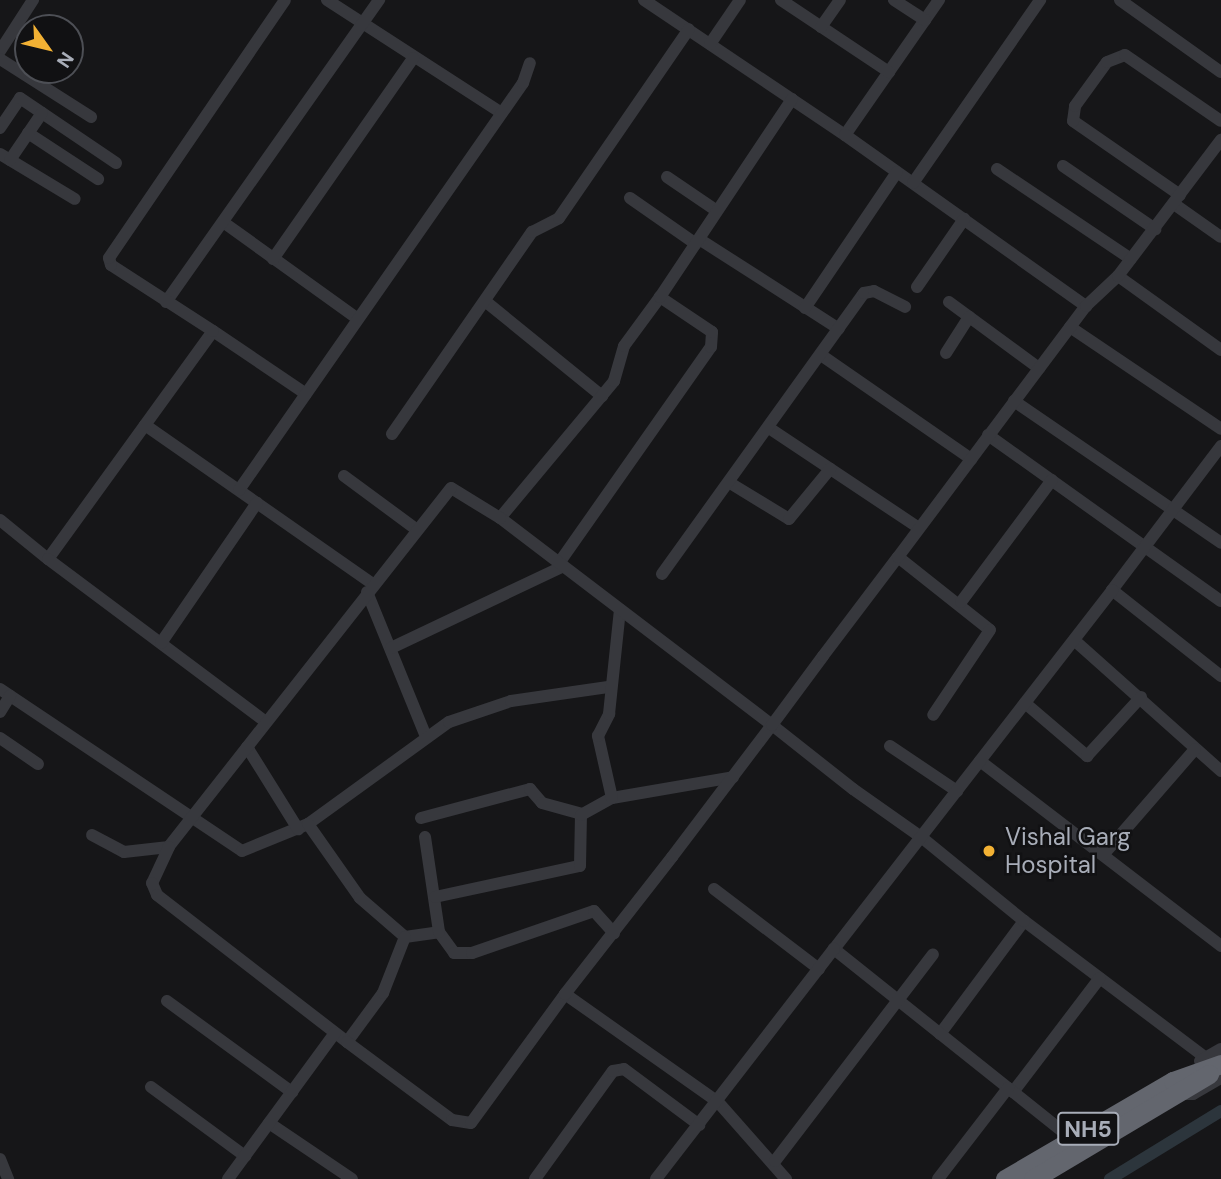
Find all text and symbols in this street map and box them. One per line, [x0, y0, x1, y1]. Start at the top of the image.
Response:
north arrow [14, 14, 84, 84]
text: N [51, 47, 79, 73]
place label: Vishal Garg Hospital [1005, 823, 1131, 879]
marker: Vishal Garg Hospital [979, 841, 999, 861]
road number: NH5 [1056, 1110, 1120, 1148]

